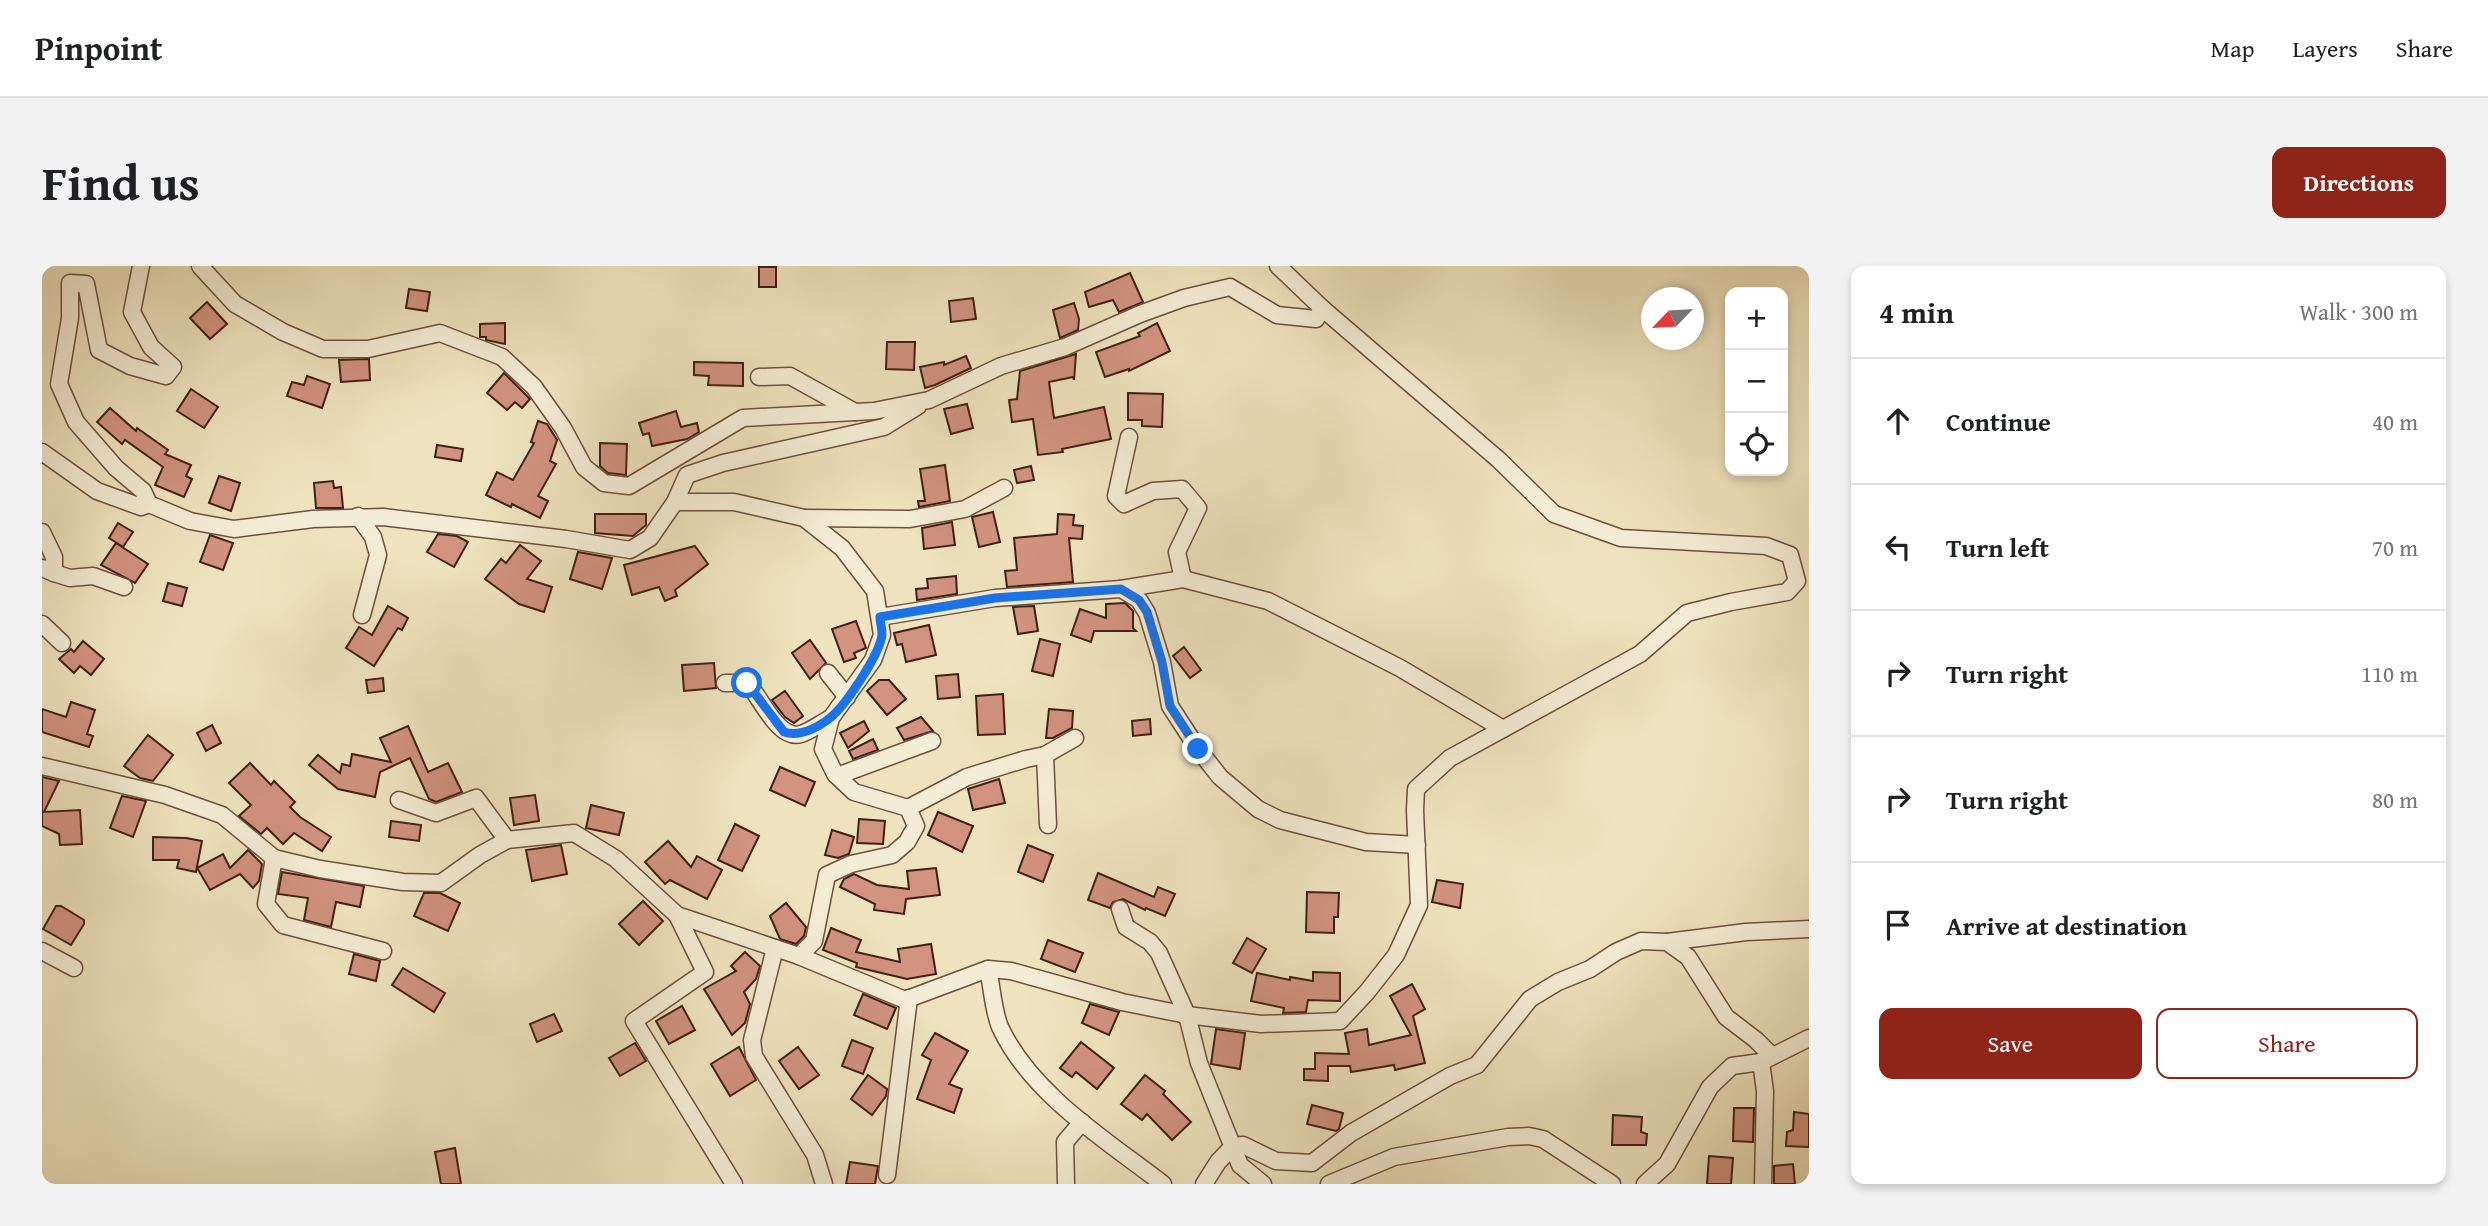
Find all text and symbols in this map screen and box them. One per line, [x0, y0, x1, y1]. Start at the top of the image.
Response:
text: Pinpoint [35, 24, 162, 72]
text: Map [2211, 31, 2254, 66]
text: Layers [2292, 31, 2358, 66]
text: Share [2396, 31, 2453, 66]
text: Find us [42, 146, 200, 218]
button: Directions [2272, 147, 2446, 218]
north arrow [1641, 287, 1704, 350]
map controls [1725, 287, 1788, 476]
button: + [1725, 287, 1788, 350]
text: 4 min [1879, 290, 1954, 334]
text: Walk · 300 m [2299, 295, 2418, 328]
button: − [1725, 350, 1788, 413]
icon: ahead [1879, 402, 1917, 440]
text: Continue [1946, 402, 2051, 441]
text: 40 m [2372, 405, 2418, 438]
button: locate [1725, 413, 1788, 476]
icon: left [1879, 528, 1917, 566]
text: Turn left [1946, 528, 2049, 567]
text: 70 m [2372, 531, 2418, 564]
icon: right [1879, 654, 1917, 692]
text: Turn right [1946, 654, 2068, 693]
text: 110 m [2361, 657, 2418, 690]
route start [731, 667, 762, 698]
route end [1182, 733, 1213, 764]
icon: right [1879, 780, 1917, 818]
text: Turn right [1946, 780, 2068, 819]
text: 80 m [2372, 783, 2418, 816]
icon: arrive [1879, 906, 1917, 944]
text: Arrive at destination [1946, 906, 2187, 945]
button: Save [1879, 1008, 2142, 1079]
button: Share [2156, 1008, 2418, 1079]

